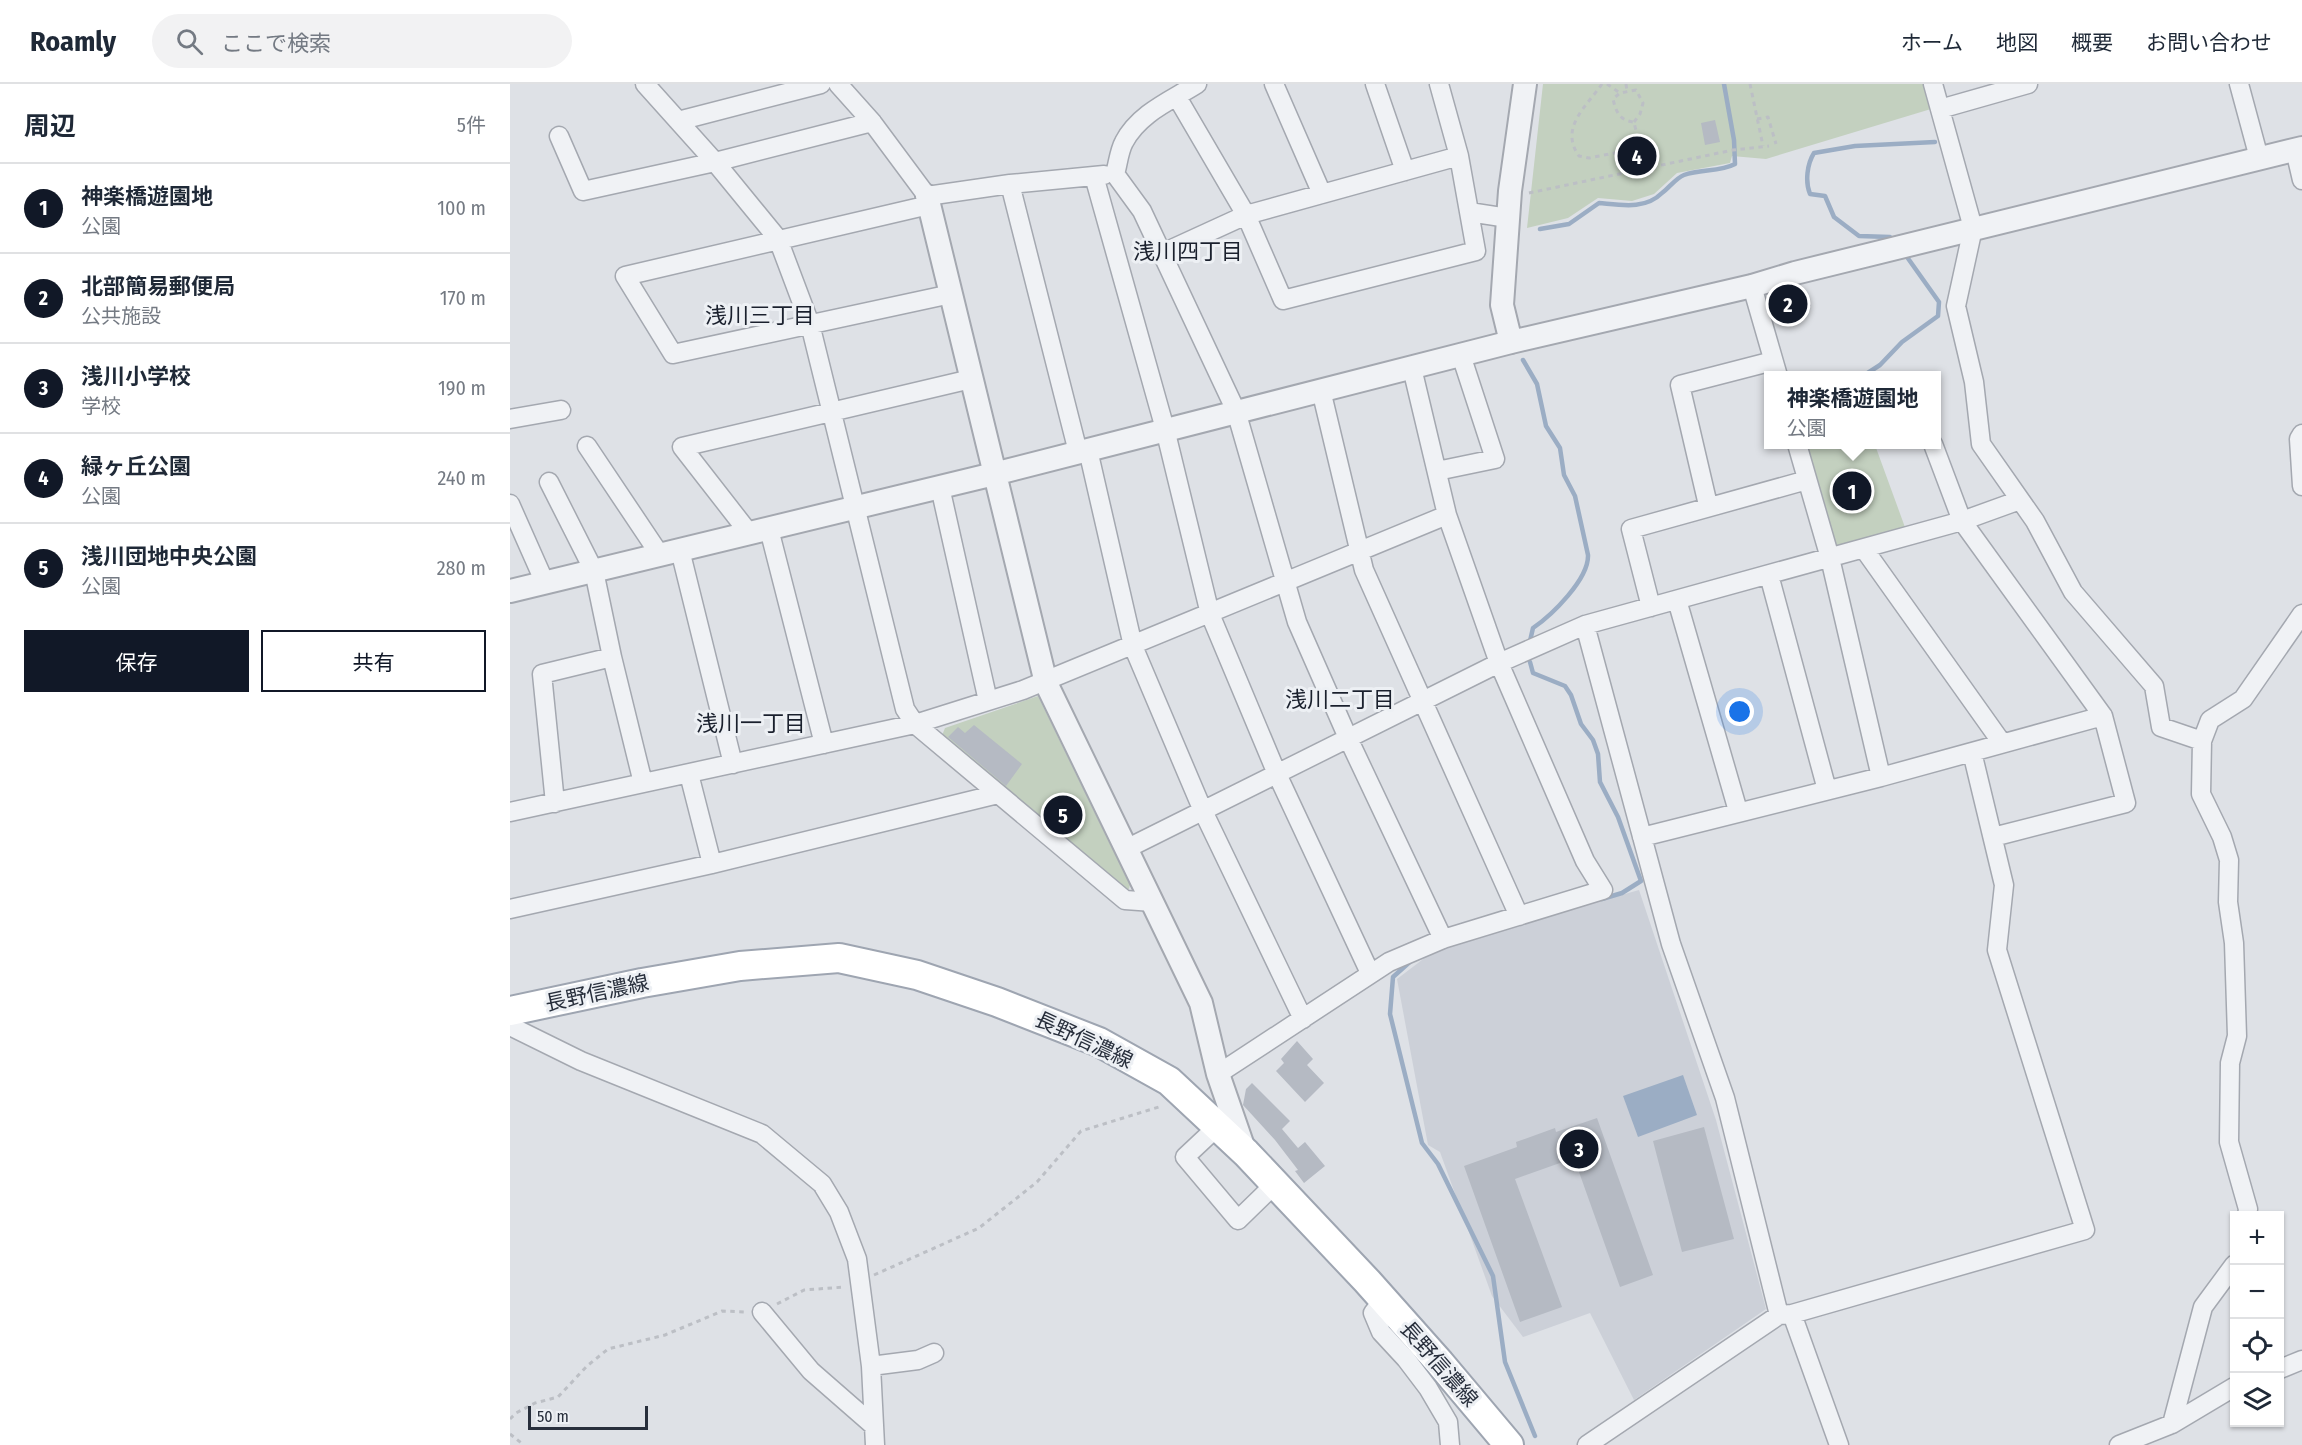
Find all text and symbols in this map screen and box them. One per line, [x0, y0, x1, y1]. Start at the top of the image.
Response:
search box [152, 14, 572, 68]
text: Roamly [30, 25, 116, 58]
icon: search [173, 25, 206, 58]
text: ここで検索 [221, 30, 331, 57]
text: ホーム [1901, 30, 1963, 56]
text: 地図 [1996, 30, 2038, 56]
text: 概要 [2071, 30, 2113, 56]
text: お問い合わせ [2146, 30, 2272, 56]
text: 周辺 [24, 111, 76, 142]
text: 5件 [457, 113, 486, 137]
pin: 4 [1618, 134, 1656, 178]
text: 神楽橋遊園地 [81, 183, 213, 210]
text: 1 [39, 196, 48, 220]
text: 100 m [437, 196, 486, 220]
text: 公園 [81, 214, 121, 238]
district label: 浅川四丁目 [1133, 238, 1243, 265]
text: 北部簡易郵便局 [81, 273, 235, 300]
pin: 2 [1768, 282, 1808, 326]
text: 2 [39, 286, 48, 310]
text: 170 m [440, 286, 486, 310]
district label: 浅川三丁目 [705, 302, 815, 329]
text: 公共施設 [81, 304, 161, 328]
text: 浅川小学校 [81, 363, 191, 390]
popup [1764, 371, 1941, 449]
text: 3 [39, 376, 48, 400]
text: 190 m [438, 376, 486, 400]
text: 神楽橋遊園地 [1786, 385, 1919, 412]
text: 学校 [81, 394, 121, 418]
text: 公園 [1786, 416, 1826, 440]
text: 緑ヶ丘公園 [81, 453, 191, 480]
text: 4 [38, 466, 49, 490]
text: 240 m [437, 466, 486, 490]
pin: 1 [1832, 468, 1872, 514]
text: 公園 [81, 484, 121, 508]
text: 浅川団地中央公園 [81, 543, 257, 570]
text: 5 [39, 556, 48, 580]
text: 280 m [437, 556, 486, 580]
text: 公園 [81, 574, 121, 598]
button: 保存 [24, 630, 249, 692]
button: 共有 [261, 630, 486, 692]
district label: 浅川二丁目 [1285, 686, 1395, 713]
your location [1725, 697, 1754, 726]
district label: 浅川一丁目 [696, 710, 806, 737]
pin: 5 [1044, 792, 1082, 838]
street label: 長野信濃線 [543, 969, 651, 1017]
street label: 長野信濃線 [1031, 1006, 1137, 1074]
pin: 3 [1560, 1126, 1598, 1172]
map controls [2230, 1211, 2284, 1427]
button: + [2230, 1211, 2284, 1265]
button: − [2230, 1265, 2284, 1319]
street label: 長野信濃線 [1395, 1316, 1483, 1412]
button: locate [2230, 1319, 2284, 1373]
button: layers [2230, 1373, 2284, 1427]
scale bar [528, 1403, 648, 1430]
text: 50 m [537, 1407, 569, 1426]

